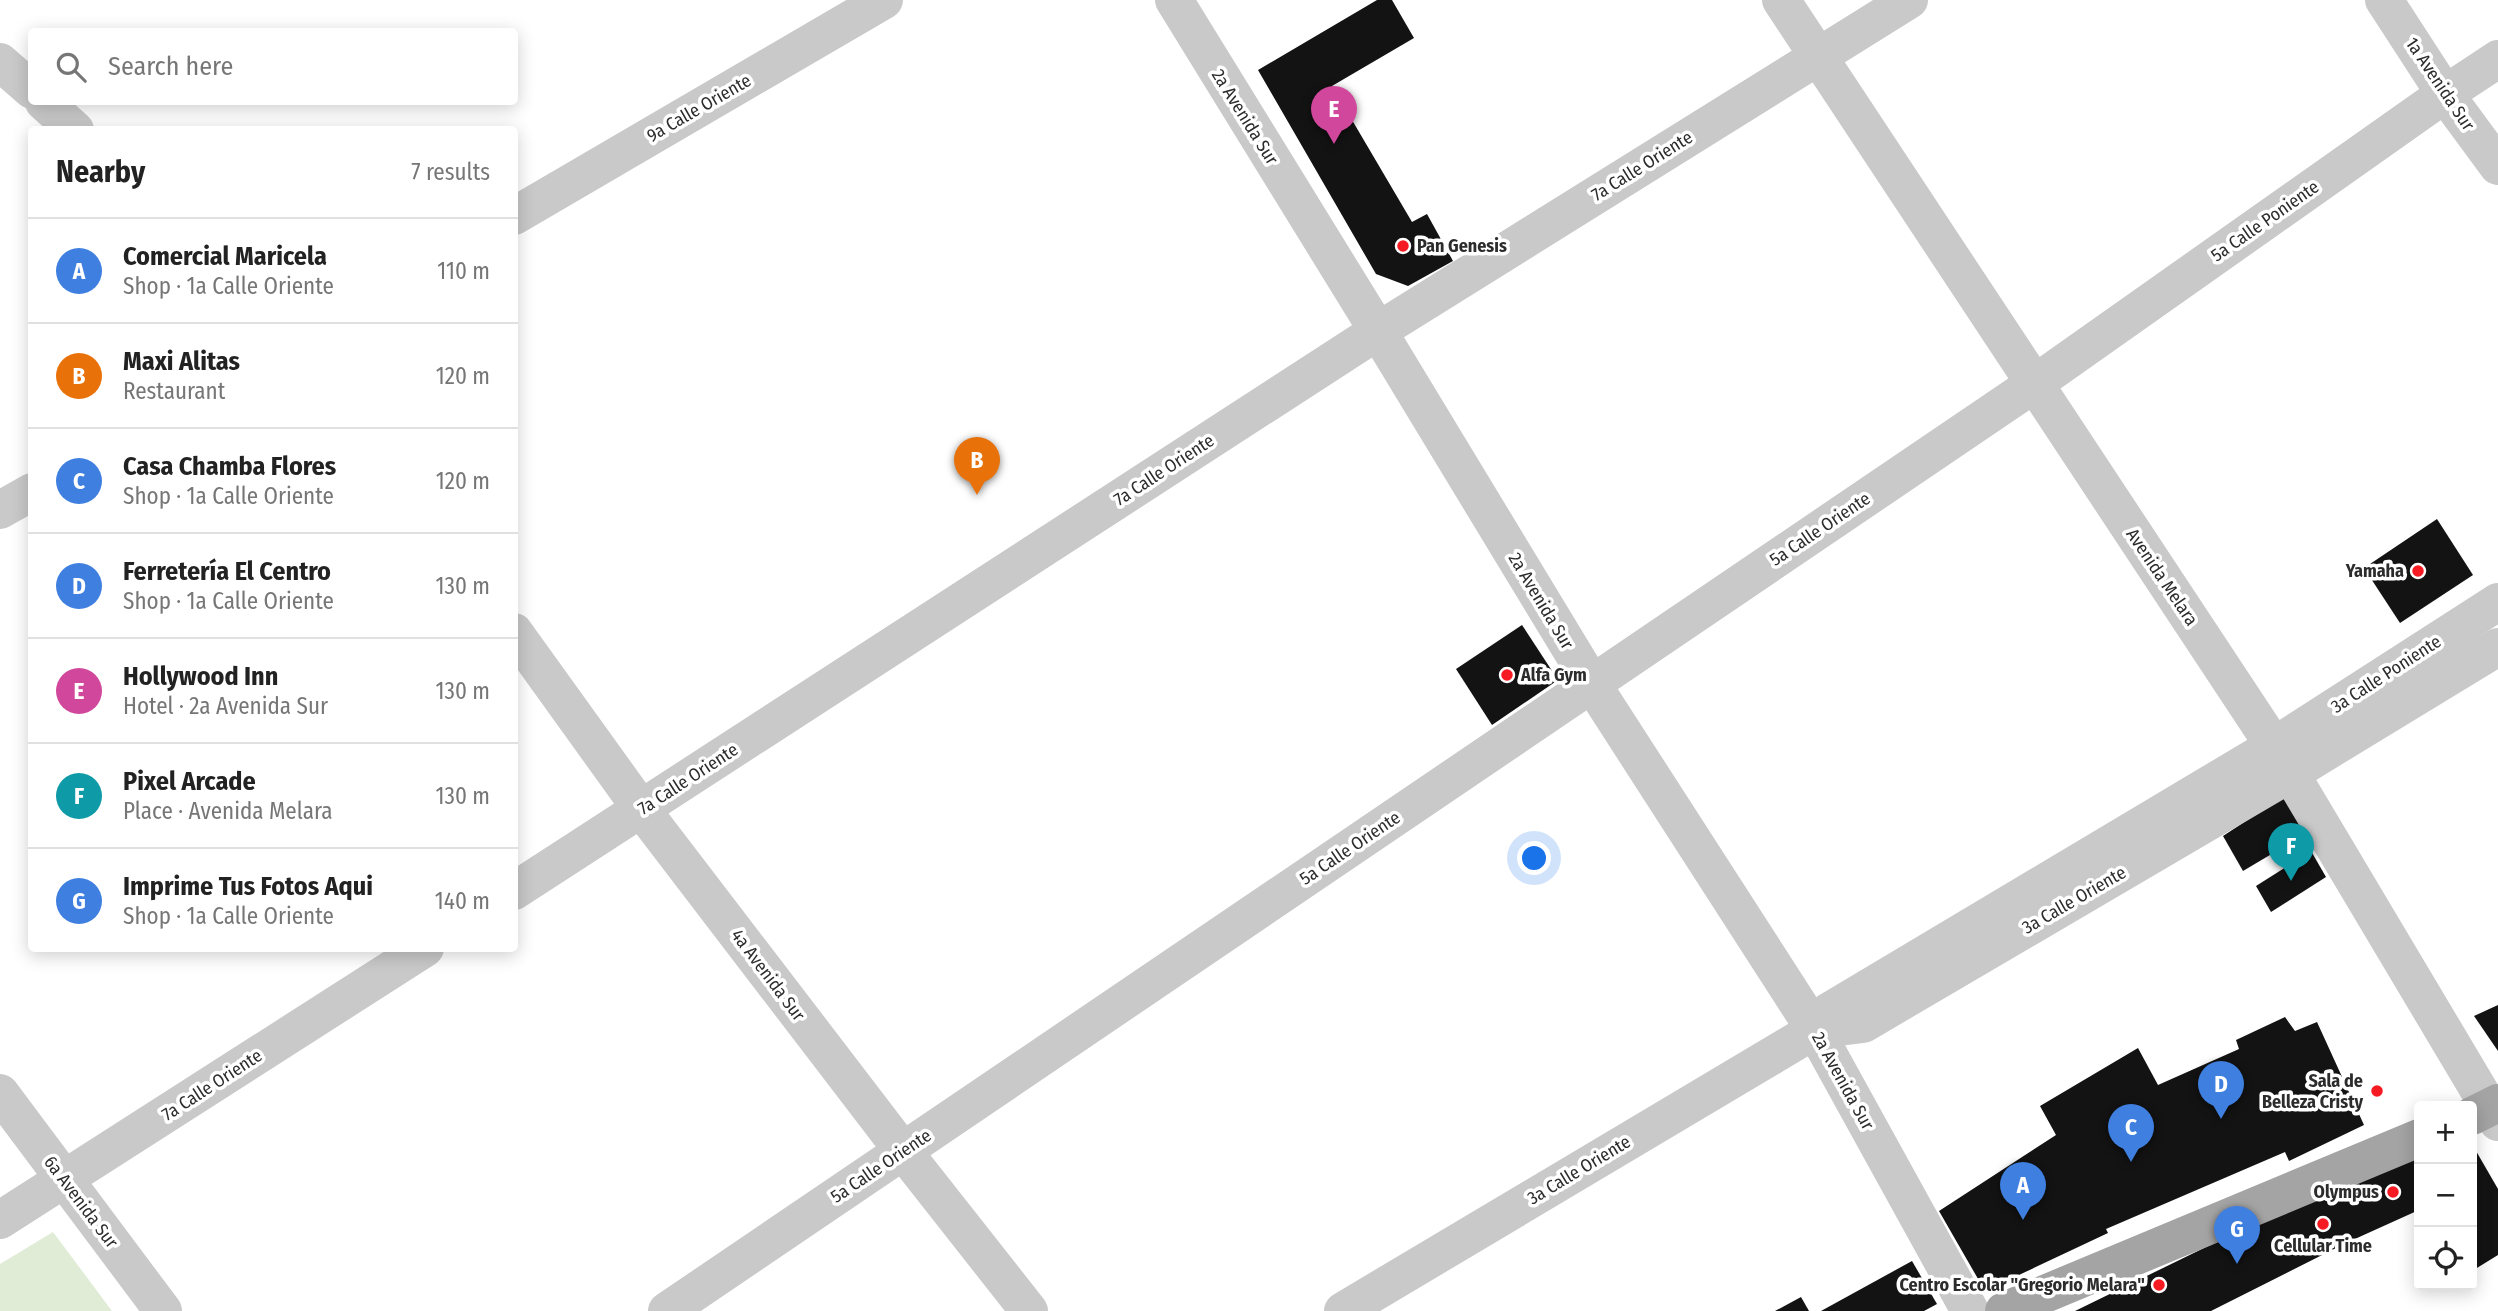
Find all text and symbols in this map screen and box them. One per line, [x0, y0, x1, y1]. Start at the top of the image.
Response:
search box [28, 28, 518, 105]
street label: 1a Avenida Sur [2401, 33, 2480, 135]
icon: search [52, 48, 90, 86]
text: Search here [108, 51, 233, 82]
street label: 2a Avenida Sur [1207, 65, 1283, 169]
street label: 9a Calle Oriente [643, 69, 755, 147]
pin: E [1311, 86, 1357, 144]
street label: 7a Calle Oriente [1587, 126, 1697, 206]
text: Nearby [56, 154, 145, 190]
text: 7 results [411, 158, 490, 186]
street label: 5a Calle Poniente [2207, 176, 2323, 266]
place label: Pan Genesis [1417, 235, 1507, 257]
marker: Pan Genesis [1395, 238, 1411, 254]
text: Comercial Maricela [123, 241, 327, 272]
text: A [73, 257, 85, 285]
text: 110 m [437, 257, 490, 285]
text: Shop · 1a Calle Oriente [123, 272, 334, 300]
text: Maxi Alitas [123, 346, 240, 377]
text: B [73, 362, 85, 390]
text: 120 m [436, 362, 490, 390]
text: Restaurant [123, 377, 225, 405]
street label: 7a Calle Oriente [1110, 429, 1218, 511]
pin: B [954, 437, 1000, 495]
text: Casa Chamba Flores [123, 451, 336, 482]
text: C [73, 467, 85, 495]
text: 120 m [436, 467, 490, 495]
text: Shop · 1a Calle Oriente [123, 482, 334, 510]
street label: 5a Calle Oriente [1766, 487, 1875, 571]
street label: Avenida Melara [2121, 524, 2203, 630]
street label: 2a Avenida Sur [1504, 549, 1579, 654]
text: Ferretería El Centro [123, 556, 331, 587]
place label: Yamaha [2345, 560, 2404, 582]
marker: Yamaha [2410, 563, 2426, 579]
text: D [72, 572, 86, 600]
text: 130 m [436, 572, 490, 600]
text: Shop · 1a Calle Oriente [123, 587, 334, 615]
street label: 3a Calle Poniente [2327, 630, 2445, 718]
text: Hollywood Inn [123, 661, 278, 692]
place label: Alfa Gym [1520, 664, 1587, 686]
marker: Alfa Gym [1499, 667, 1515, 683]
text: E [74, 677, 84, 705]
text: 130 m [436, 677, 490, 705]
text: Hotel · 2a Avenida Sur [123, 692, 328, 720]
street label: 7a Calle Oriente [634, 738, 742, 820]
text: Pixel Arcade [123, 766, 256, 797]
text: F [74, 782, 84, 810]
text: 130 m [436, 782, 490, 810]
text: Place · Avenida Melara [123, 797, 333, 825]
street label: 5a Calle Oriente [1296, 806, 1405, 890]
pin: F [2268, 823, 2314, 881]
your location [1517, 841, 1551, 875]
street label: 3a Calle Oriente [2018, 861, 2130, 939]
text: Imprime Tus Fotos Aqui [123, 871, 373, 902]
text: G [72, 887, 86, 915]
text: 140 m [435, 887, 490, 915]
text: Shop · 1a Calle Oriente [123, 902, 334, 930]
street label: 4a Avenida Sur [726, 925, 810, 1026]
street label: 2a Avenida Sur [1807, 1028, 1879, 1134]
street label: 7a Calle Oriente [158, 1044, 266, 1126]
pin: D [2198, 1061, 2244, 1119]
place label: Sala de Belleza Cristy [2262, 1070, 2363, 1113]
marker: Sala de Belleza Cristy [2369, 1083, 2385, 1099]
map controls [2414, 1101, 2477, 1290]
button: + [2414, 1101, 2477, 1164]
pin: C [2108, 1104, 2154, 1162]
street label: 5a Calle Oriente [827, 1124, 936, 1208]
street label: 3a Calle Oriente [1523, 1131, 1635, 1209]
street label: 6a Avenida Sur [39, 1152, 123, 1253]
pin: A [2000, 1162, 2046, 1220]
button: − [2414, 1164, 2477, 1227]
place label: Olympus [2314, 1181, 2379, 1203]
marker: Olympus [2385, 1184, 2401, 1200]
pin: G [2214, 1206, 2260, 1264]
marker: Cellular Time [2315, 1216, 2331, 1232]
button: locate [2414, 1227, 2477, 1290]
place label: Cellular Time [2274, 1235, 2372, 1257]
place label: Centro Escolar "Gregorio Melara" [1899, 1274, 2145, 1296]
marker: Centro Escolar "Gregorio Melara" [2151, 1277, 2167, 1293]

